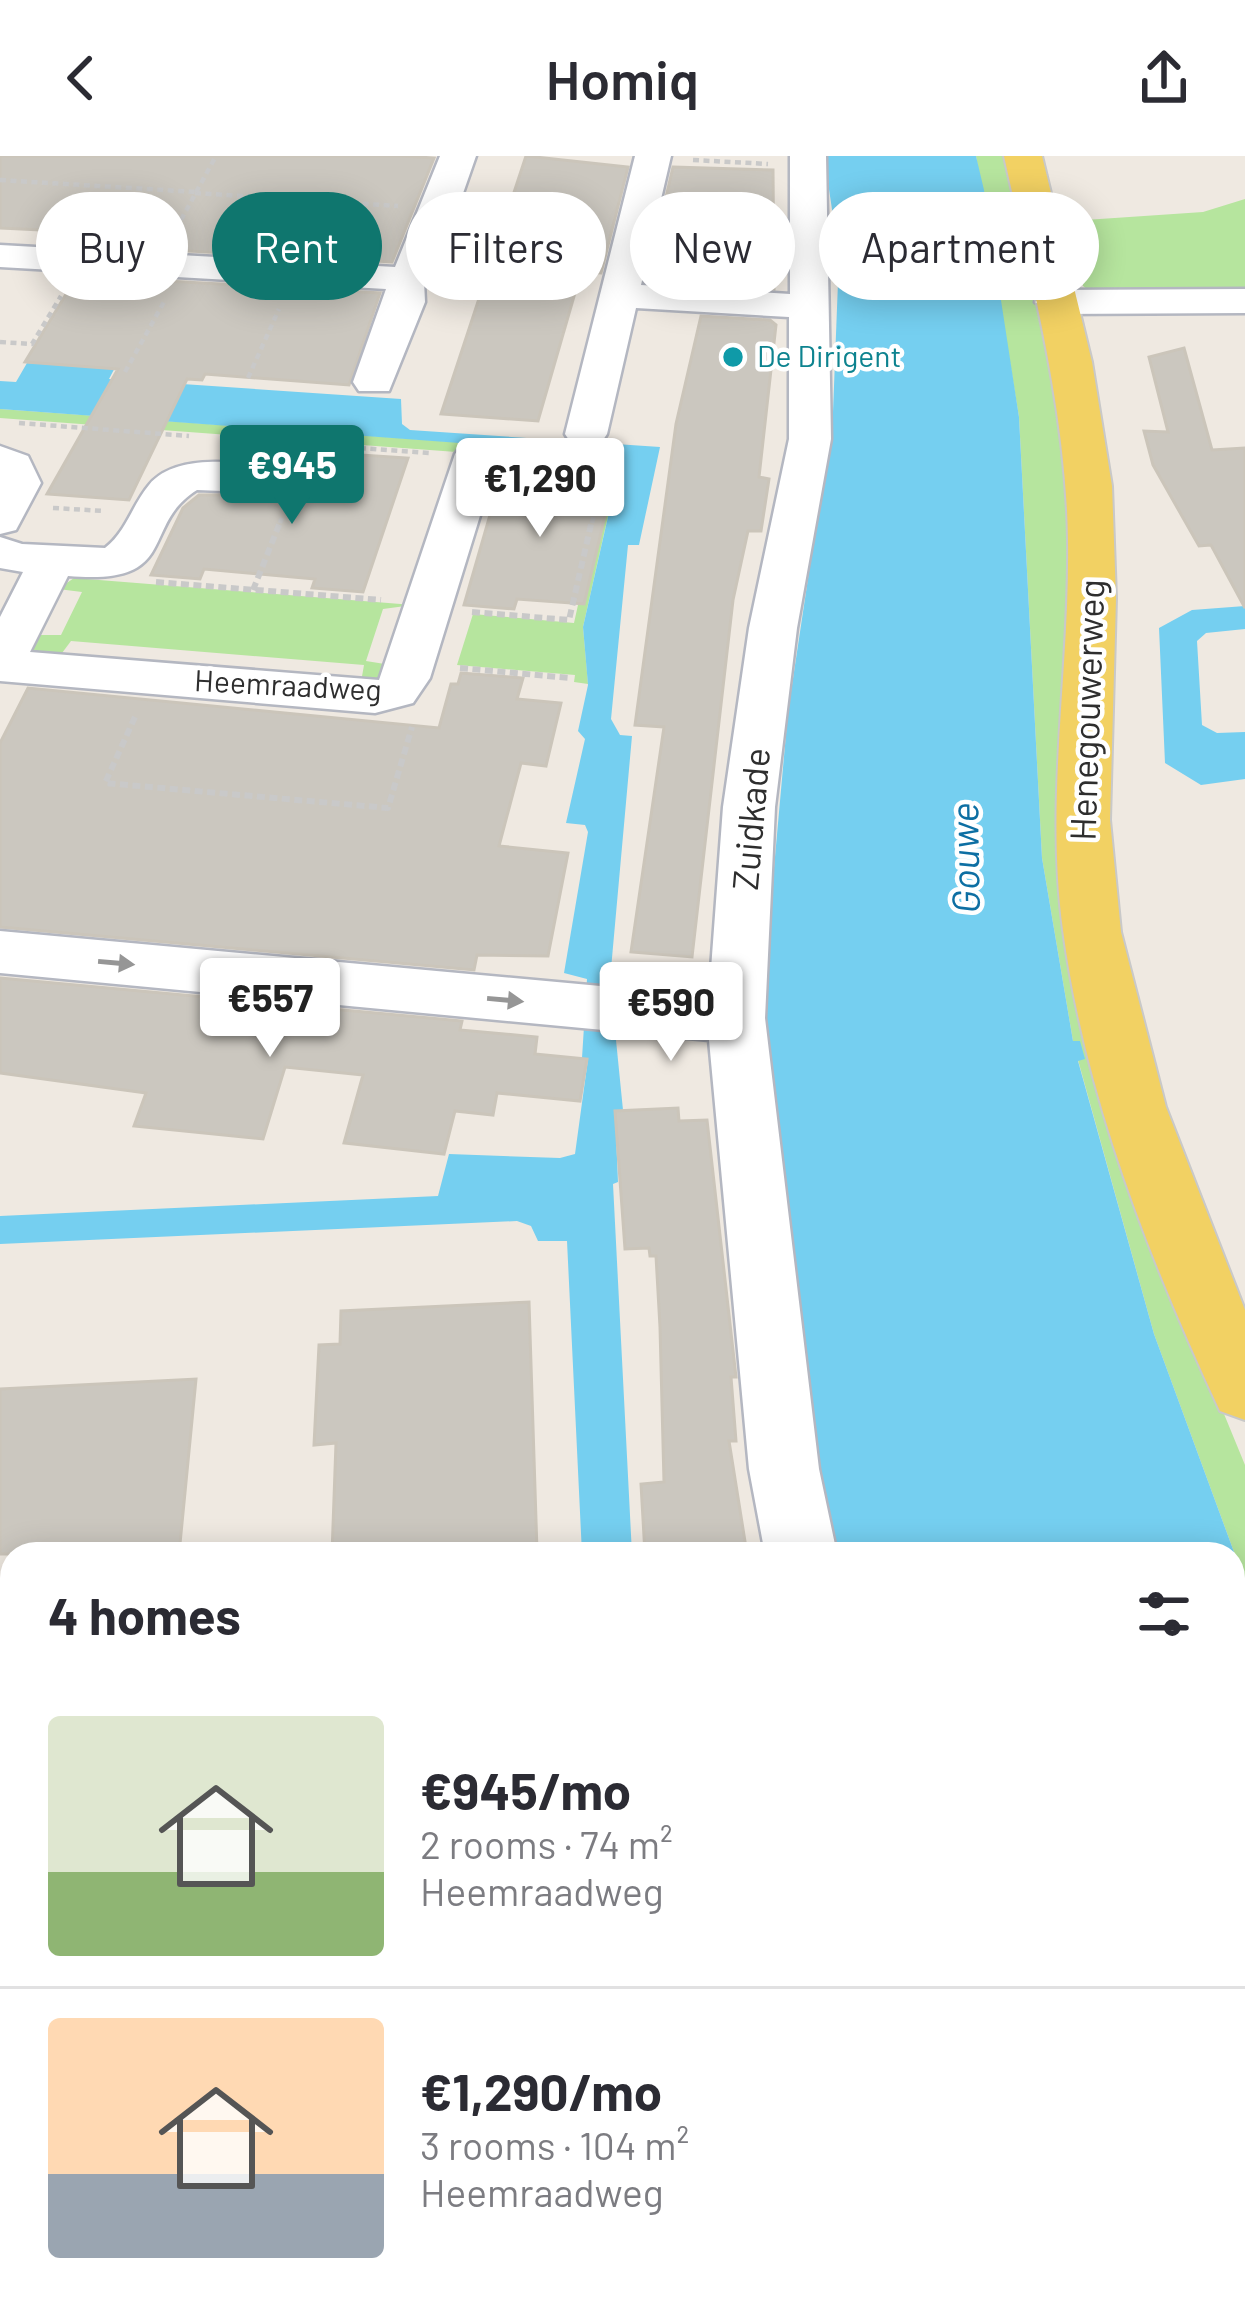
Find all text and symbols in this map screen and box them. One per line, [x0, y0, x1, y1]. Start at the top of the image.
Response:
icon: back [48, 45, 114, 111]
icon: share [1131, 45, 1197, 111]
text: Homiq [546, 46, 699, 111]
chip: Buy [36, 192, 188, 300]
chip: Rent [212, 192, 382, 300]
chip: Filters [406, 192, 606, 300]
chip: New [630, 192, 795, 300]
chip: Apartment [819, 192, 1099, 300]
place label: De Dirigent [757, 337, 901, 373]
marker: De Dirigent [720, 344, 746, 370]
pin: €945 [221, 425, 363, 527]
pin: €1,290 [442, 438, 638, 540]
text: €945 [247, 440, 337, 487]
text: €1,290 [483, 453, 597, 500]
street label: Henegouwerweg [1059, 578, 1112, 841]
street label: Heemraadweg [194, 661, 383, 707]
street label: Zuidkade [722, 746, 777, 892]
water label: Gouwe [939, 802, 988, 914]
one-way arrow [98, 954, 136, 973]
pin: €557 [199, 958, 341, 1060]
pin: €590 [600, 962, 742, 1064]
text: €557 [227, 973, 313, 1020]
text: €590 [627, 977, 715, 1024]
one-way arrow [487, 991, 524, 1010]
icon: filters [1131, 1581, 1197, 1647]
text: 4 homes [48, 1584, 241, 1645]
text: €945/mo [420, 1759, 631, 1820]
icon: home [144, 1764, 288, 1908]
text: 2 rooms · 74 m² [420, 1820, 673, 1867]
text: Heemraadweg [420, 1867, 664, 1914]
text: €1,290/mo [420, 2060, 662, 2121]
icon: home [144, 2066, 288, 2210]
text: 3 rooms · 104 m² [420, 2121, 689, 2168]
text: Heemraadweg [420, 2168, 664, 2215]

